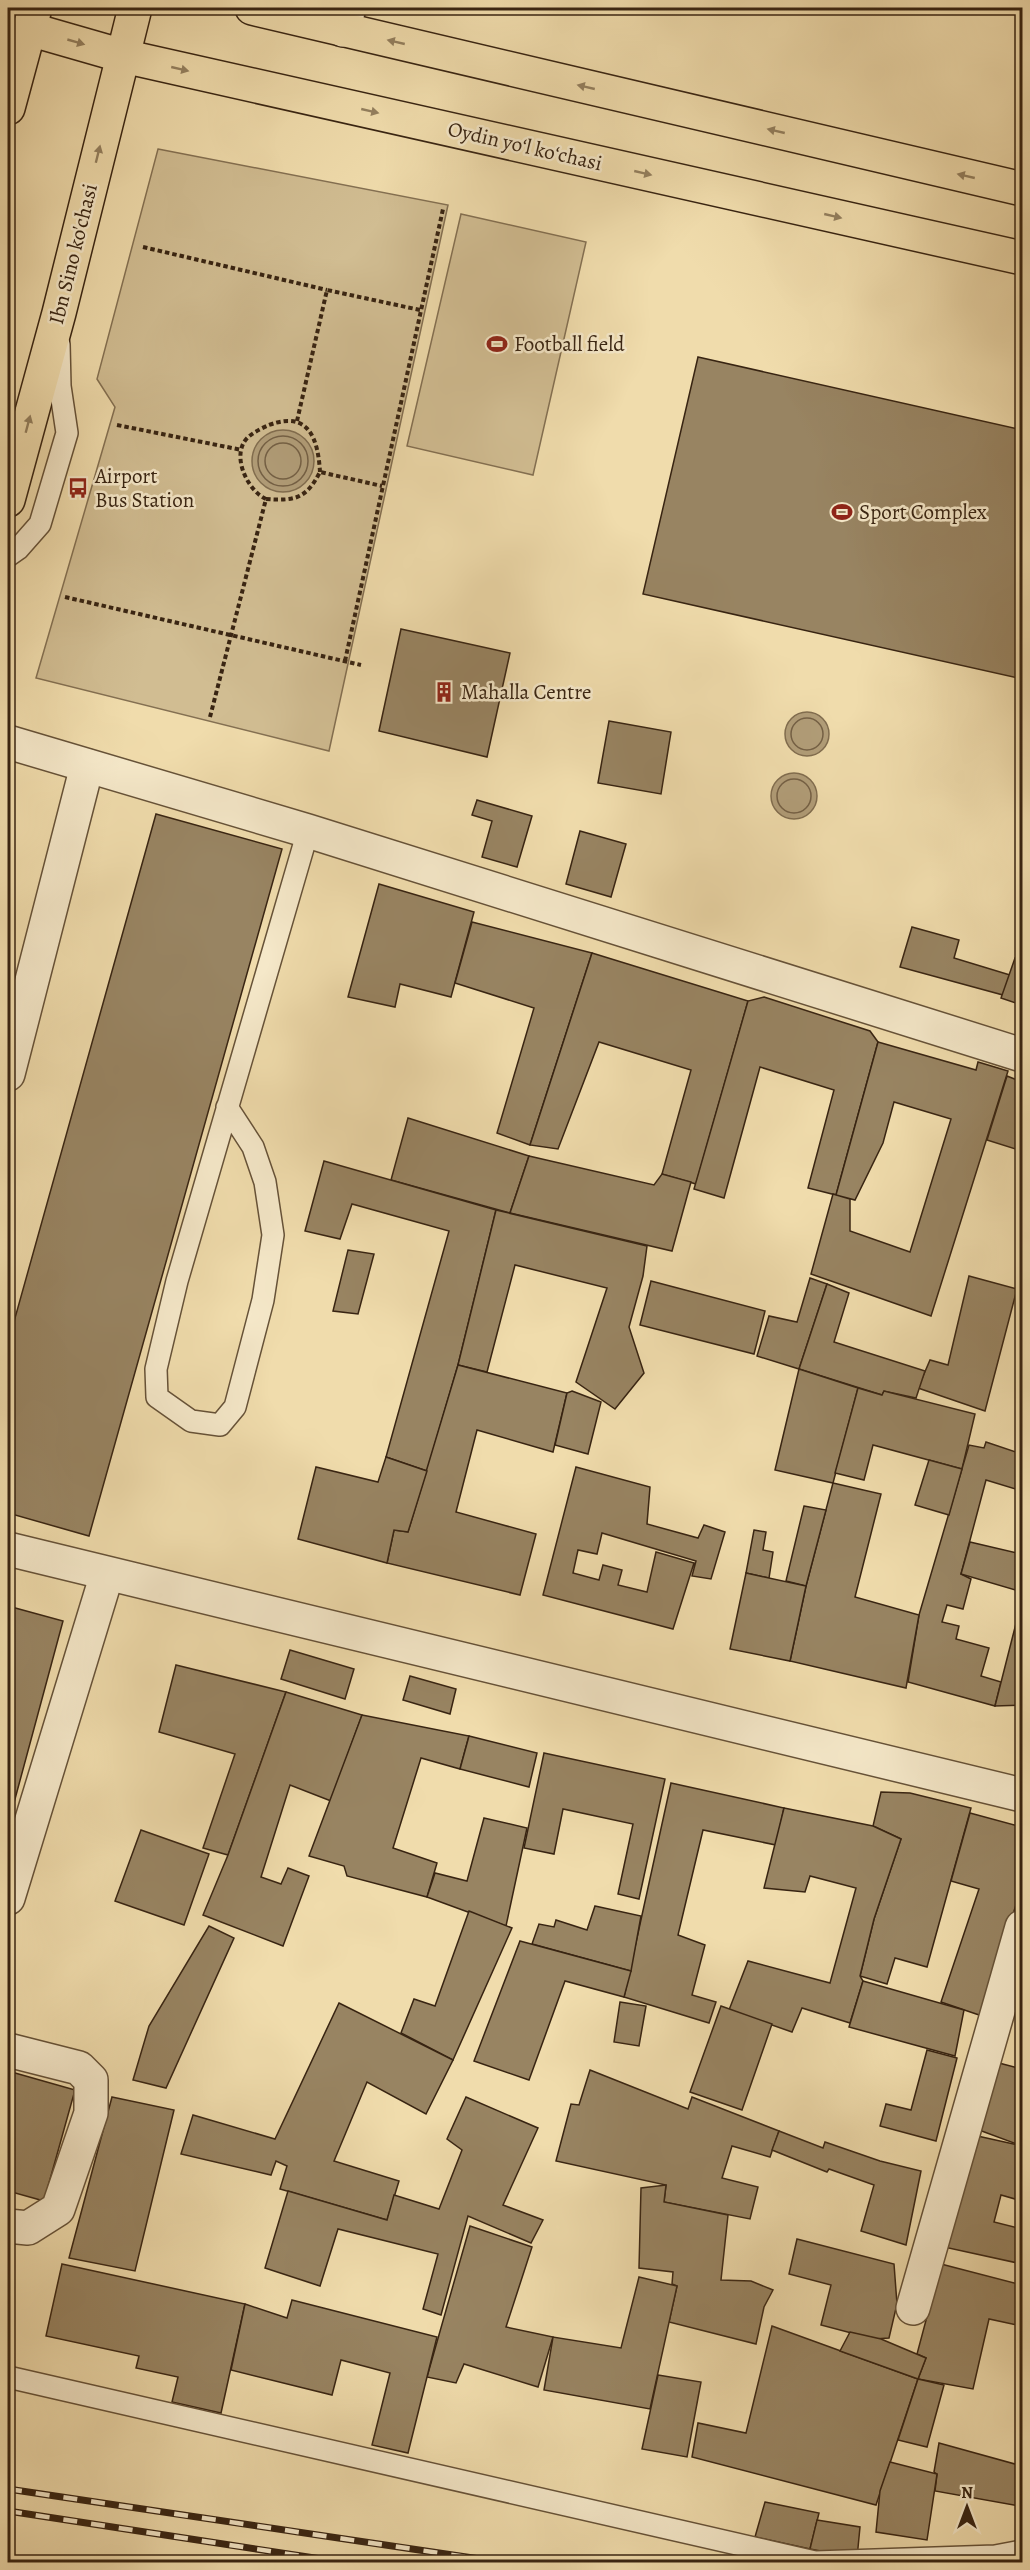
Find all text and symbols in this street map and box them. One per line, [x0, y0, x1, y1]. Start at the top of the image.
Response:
one-way arrow [387, 37, 405, 47]
one-way arrow [67, 38, 85, 48]
one-way arrow [171, 64, 189, 74]
one-way arrow [577, 81, 595, 91]
one-way arrow [361, 107, 380, 117]
street label: Oydin yoʻl koʻchasi [445, 115, 605, 177]
one-way arrow [766, 126, 785, 136]
one-way arrow [94, 144, 103, 162]
one-way arrow [633, 168, 652, 178]
one-way arrow [956, 171, 975, 180]
street label: Ibn Sino ko'chasi [42, 181, 104, 327]
one-way arrow [824, 211, 842, 221]
place label: Football field [514, 330, 625, 358]
sports icon: Football field [485, 332, 509, 356]
one-way arrow [24, 415, 34, 433]
place label: Airport Bus Station [94, 462, 194, 514]
bus stop icon: Airport Bus Station [66, 476, 90, 500]
place label: Sport Complex [859, 498, 987, 526]
sports icon: Sport Complex [830, 500, 854, 524]
place label: Mahalla Centre [461, 678, 591, 706]
building icon: Mahalla Centre [432, 680, 456, 704]
north arrow [937, 2477, 997, 2537]
text: N [961, 2482, 973, 2504]

